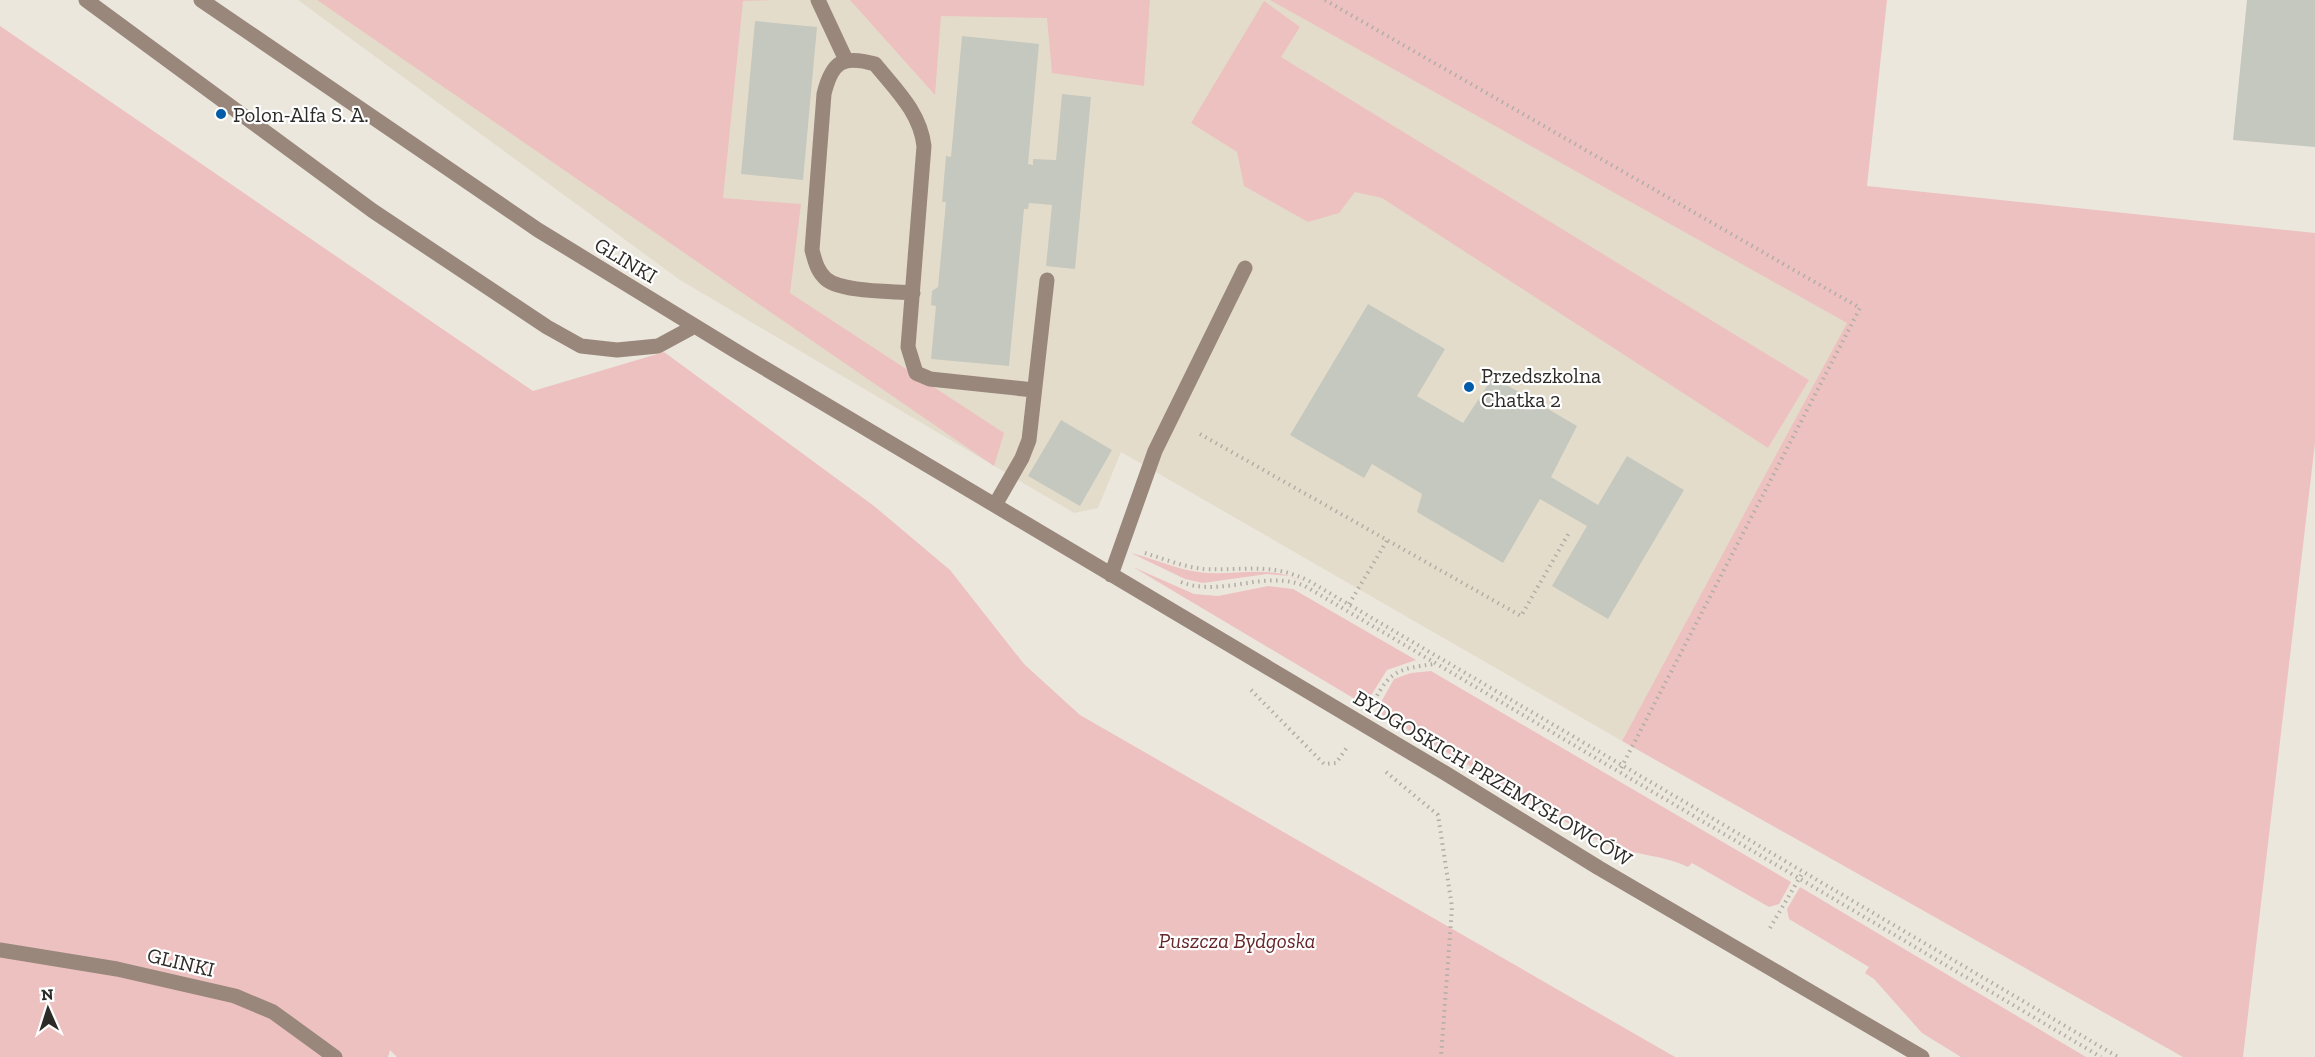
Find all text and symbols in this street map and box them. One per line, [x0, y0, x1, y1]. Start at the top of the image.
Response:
place label: Polon-Alfa S. A. [233, 102, 369, 127]
marker: Polon-Alfa S. A. [214, 107, 228, 121]
street label: GLINKI [590, 232, 662, 288]
place label: Przedszkolna Chatka 2 [1481, 363, 1601, 412]
marker: Przedszkolna Chatka 2 [1462, 380, 1476, 394]
street label: BYDGOSKICH PRZEMYSŁOWCÓW [1349, 685, 1637, 871]
park label: Puszcza Bydgoska [1159, 928, 1315, 953]
street label: GLINKI [145, 942, 217, 982]
north arrow [18, 979, 78, 1039]
text: N [41, 985, 54, 1004]

